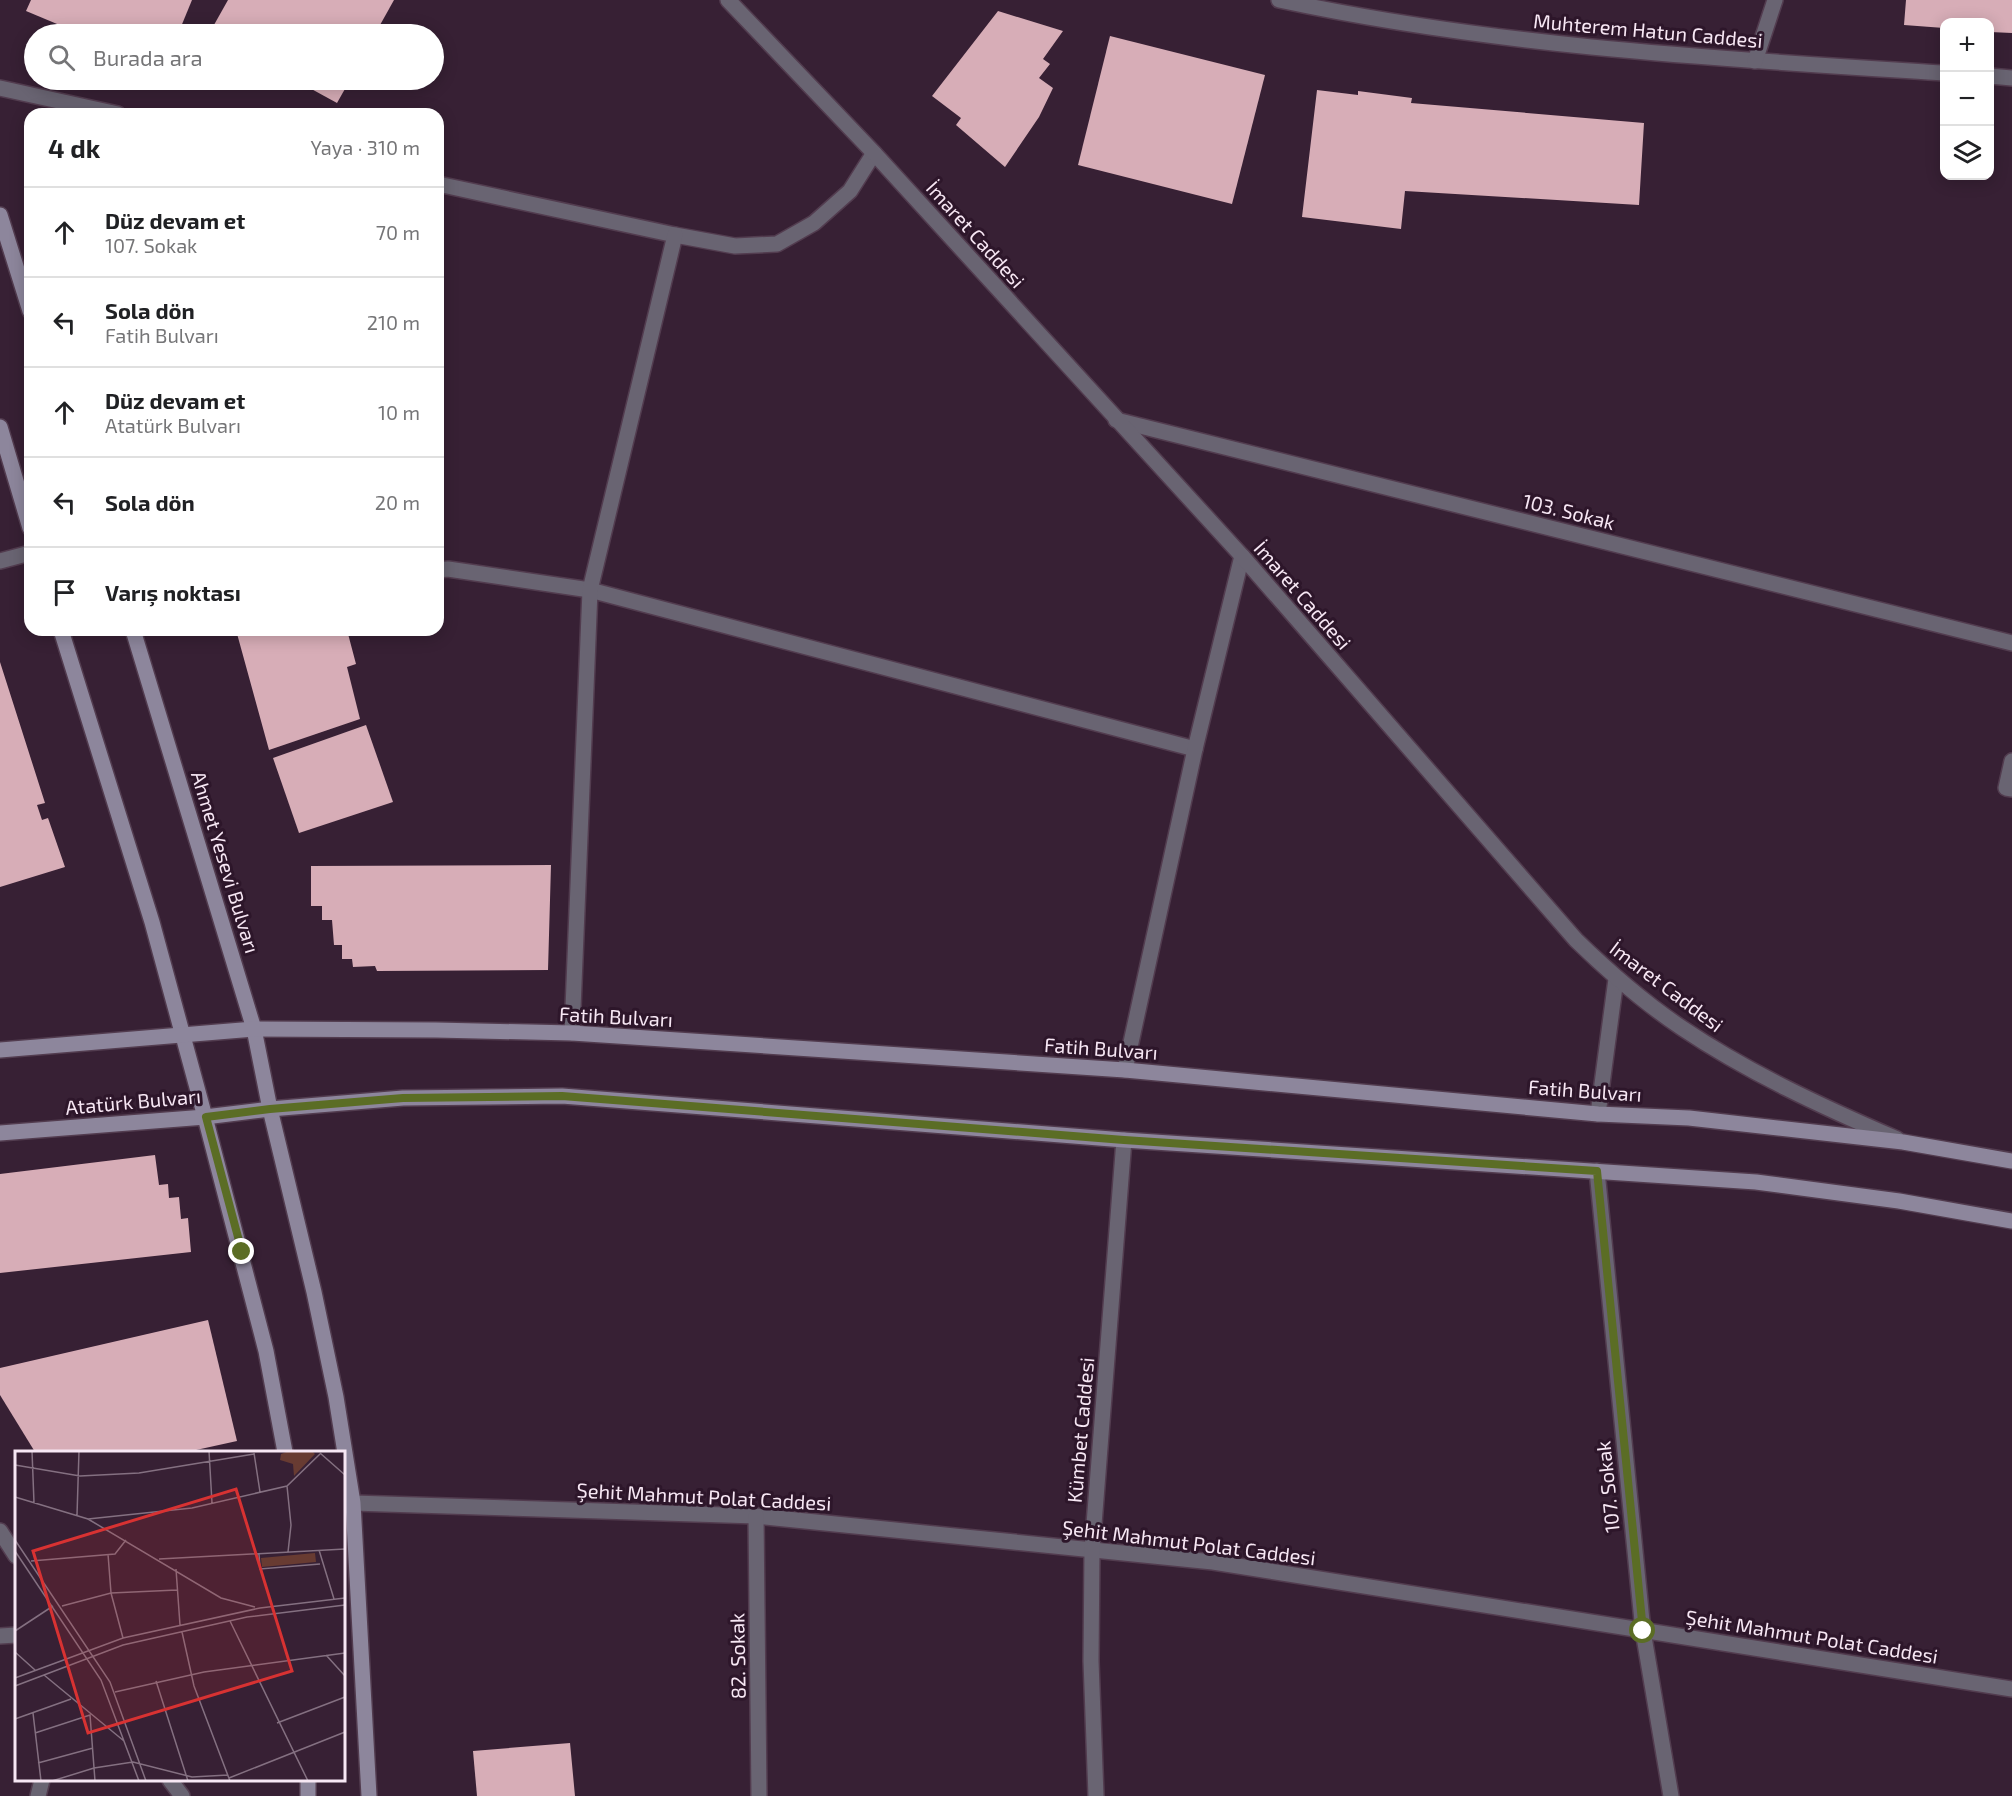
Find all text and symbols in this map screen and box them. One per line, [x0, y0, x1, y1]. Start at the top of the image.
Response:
street label: Muhterem Hatun Caddesi [1532, 8, 1764, 52]
map controls [1940, 18, 1994, 180]
button: + [1940, 18, 1994, 72]
search box [24, 24, 444, 90]
icon: search [45, 41, 78, 74]
text: Burada ara [93, 44, 203, 70]
button: − [1940, 72, 1994, 126]
button: layers [1940, 126, 1994, 180]
text: 4 dk [48, 132, 100, 163]
text: Yaya · 310 m [311, 135, 420, 159]
street label: İmaret Caddesi [922, 176, 1030, 292]
text: Düz devam et [105, 207, 245, 233]
icon: ahead [48, 216, 81, 249]
text: 70 m [376, 220, 420, 244]
text: 107. Sokak [105, 233, 197, 257]
text: Sola dön [105, 297, 195, 323]
icon: left [48, 306, 81, 339]
text: 210 m [367, 310, 420, 334]
text: Fatih Bulvarı [105, 323, 219, 347]
text: Düz devam et [105, 387, 245, 413]
icon: ahead [48, 396, 81, 429]
text: 10 m [378, 400, 420, 424]
text: Atatürk Bulvarı [105, 413, 241, 437]
icon: left [48, 486, 81, 519]
street label: 103. Sokak [1520, 488, 1618, 534]
text: Sola dön [105, 489, 195, 515]
text: 20 m [375, 490, 420, 514]
street label: İmaret Caddesi [1249, 536, 1357, 654]
icon: arrive [48, 576, 81, 609]
text: Varış noktası [105, 579, 241, 605]
street label: Ahmet Yesevi Bulvarı [187, 768, 265, 956]
street label: İmaret Caddesi [1606, 936, 1728, 1036]
street label: Fatih Bulvarı [559, 1001, 673, 1031]
street label: Fatih Bulvarı [1043, 1032, 1159, 1064]
street label: Fatih Bulvarı [1527, 1074, 1643, 1106]
street label: Atatürk Bulvarı [64, 1083, 202, 1119]
route end [228, 1238, 254, 1264]
street label: Kümbet Caddesi [1062, 1356, 1098, 1504]
street label: 107. Sokak [1590, 1440, 1624, 1534]
inset map [15, 1451, 345, 1781]
street label: Şehit Mahmut Polat Caddesi [576, 1477, 832, 1516]
street label: Şehit Mahmut Polat Caddesi [1061, 1515, 1317, 1570]
street label: Şehit Mahmut Polat Caddesi [1684, 1604, 1940, 1669]
street label: 82. Sokak [724, 1613, 750, 1699]
route start [1629, 1617, 1655, 1643]

